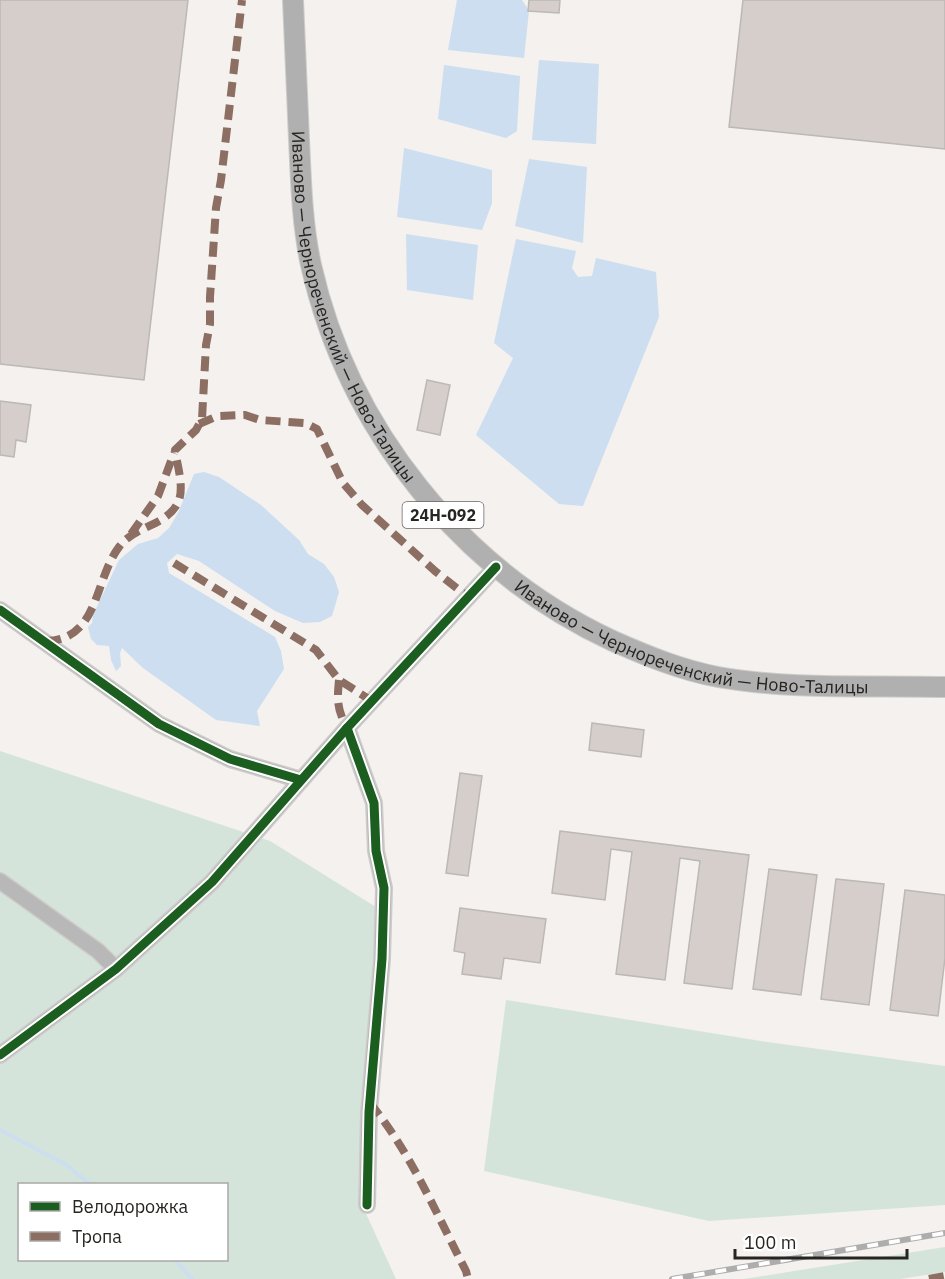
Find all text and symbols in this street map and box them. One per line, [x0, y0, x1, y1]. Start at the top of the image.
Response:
street label: Иваново — Чернореченский — Ново-Талицы [287, 130, 422, 487]
road number: 24Н-092 [402, 502, 484, 528]
street label: Иваново — Чернореченский — Ново-Талицы [510, 574, 869, 698]
legend [18, 1183, 228, 1261]
text: Велодорожка [72, 1195, 188, 1218]
scale bar [735, 1222, 908, 1260]
text: Тропа [72, 1225, 122, 1248]
text: 100 m [744, 1231, 796, 1254]

